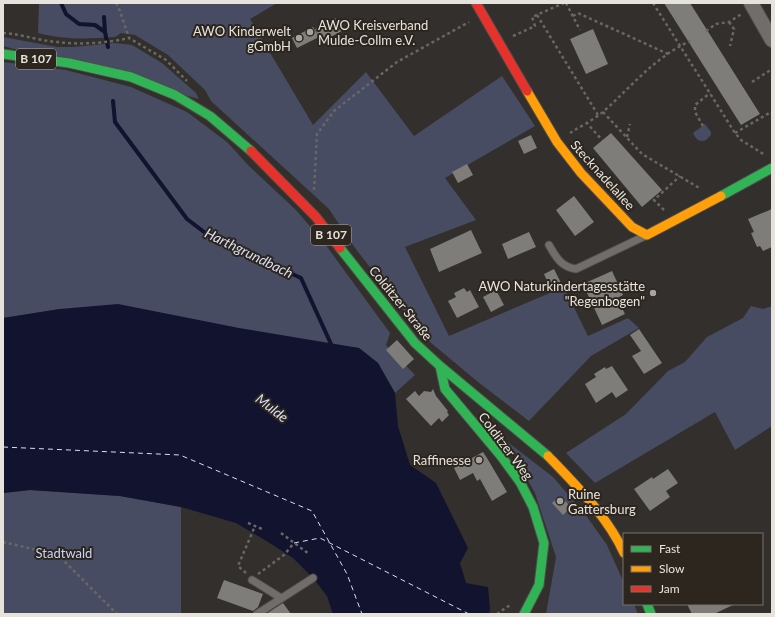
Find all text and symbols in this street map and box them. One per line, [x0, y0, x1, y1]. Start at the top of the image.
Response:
place label: AWO Kreisverband Mulde-Collm e.V. [318, 17, 428, 48]
place label: AWO Kinderwelt gGmbH [193, 23, 291, 54]
marker: AWO Kreisverband Mulde-Collm e.V. [305, 27, 315, 37]
marker: AWO Kinderwelt gGmbH [294, 33, 304, 43]
road number: B 107 [16, 49, 56, 69]
street label: Stecknadelallee [568, 137, 639, 213]
water label: Harthgrundbach [202, 224, 296, 281]
road number: B 107 [311, 225, 351, 245]
street label: Colditzer Straße [366, 262, 436, 344]
place label: AWO Naturkindertagesstätte "Regenbogen" [478, 278, 645, 309]
marker: AWO Naturkindertagesstätte "Regenbogen" [648, 288, 658, 298]
water label: Mulde [253, 390, 292, 426]
street label: Colditzer Weg [475, 409, 537, 483]
place label: Raffinesse [413, 452, 471, 468]
marker: Raffinesse [474, 455, 484, 465]
place label: Ruine Gattersburg [568, 486, 636, 517]
marker: Ruine Gattersburg [555, 496, 565, 506]
legend [623, 533, 763, 605]
text: Fast [659, 541, 681, 556]
park label: Stadtwald [36, 545, 92, 561]
text: Slow [659, 561, 685, 576]
text: Jam [659, 581, 680, 596]

